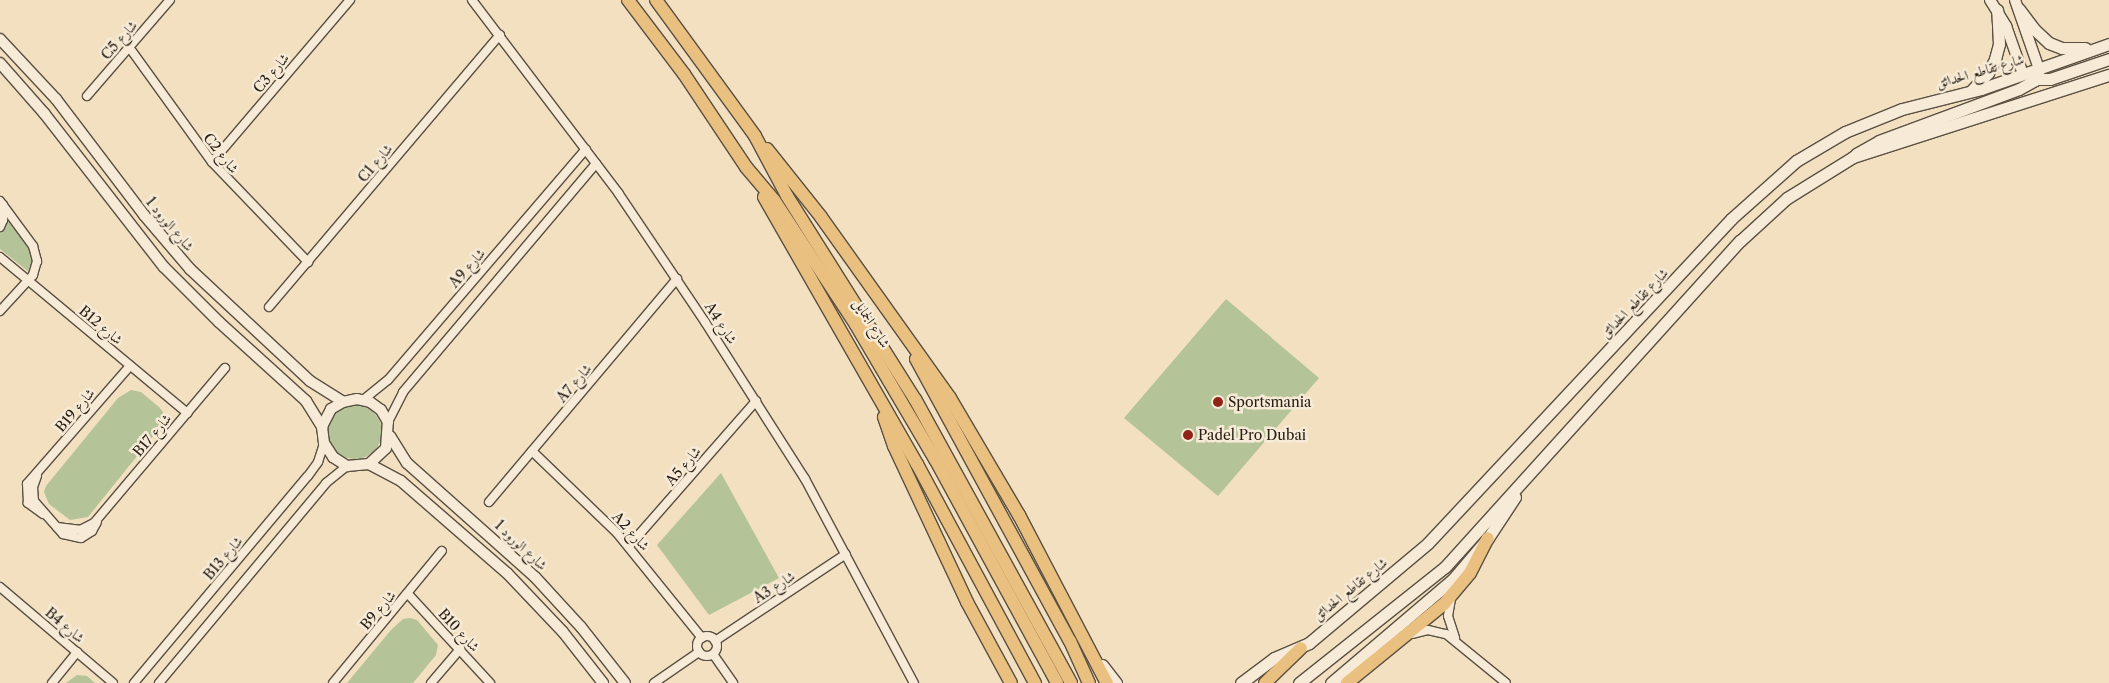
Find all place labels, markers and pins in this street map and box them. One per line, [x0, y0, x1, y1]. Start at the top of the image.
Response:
place label: Sportsmania [1228, 394, 1311, 410]
marker: Sportsmania [1212, 396, 1224, 408]
place label: Padel Pro Dubai [1198, 427, 1306, 443]
marker: Padel Pro Dubai [1182, 429, 1194, 441]

